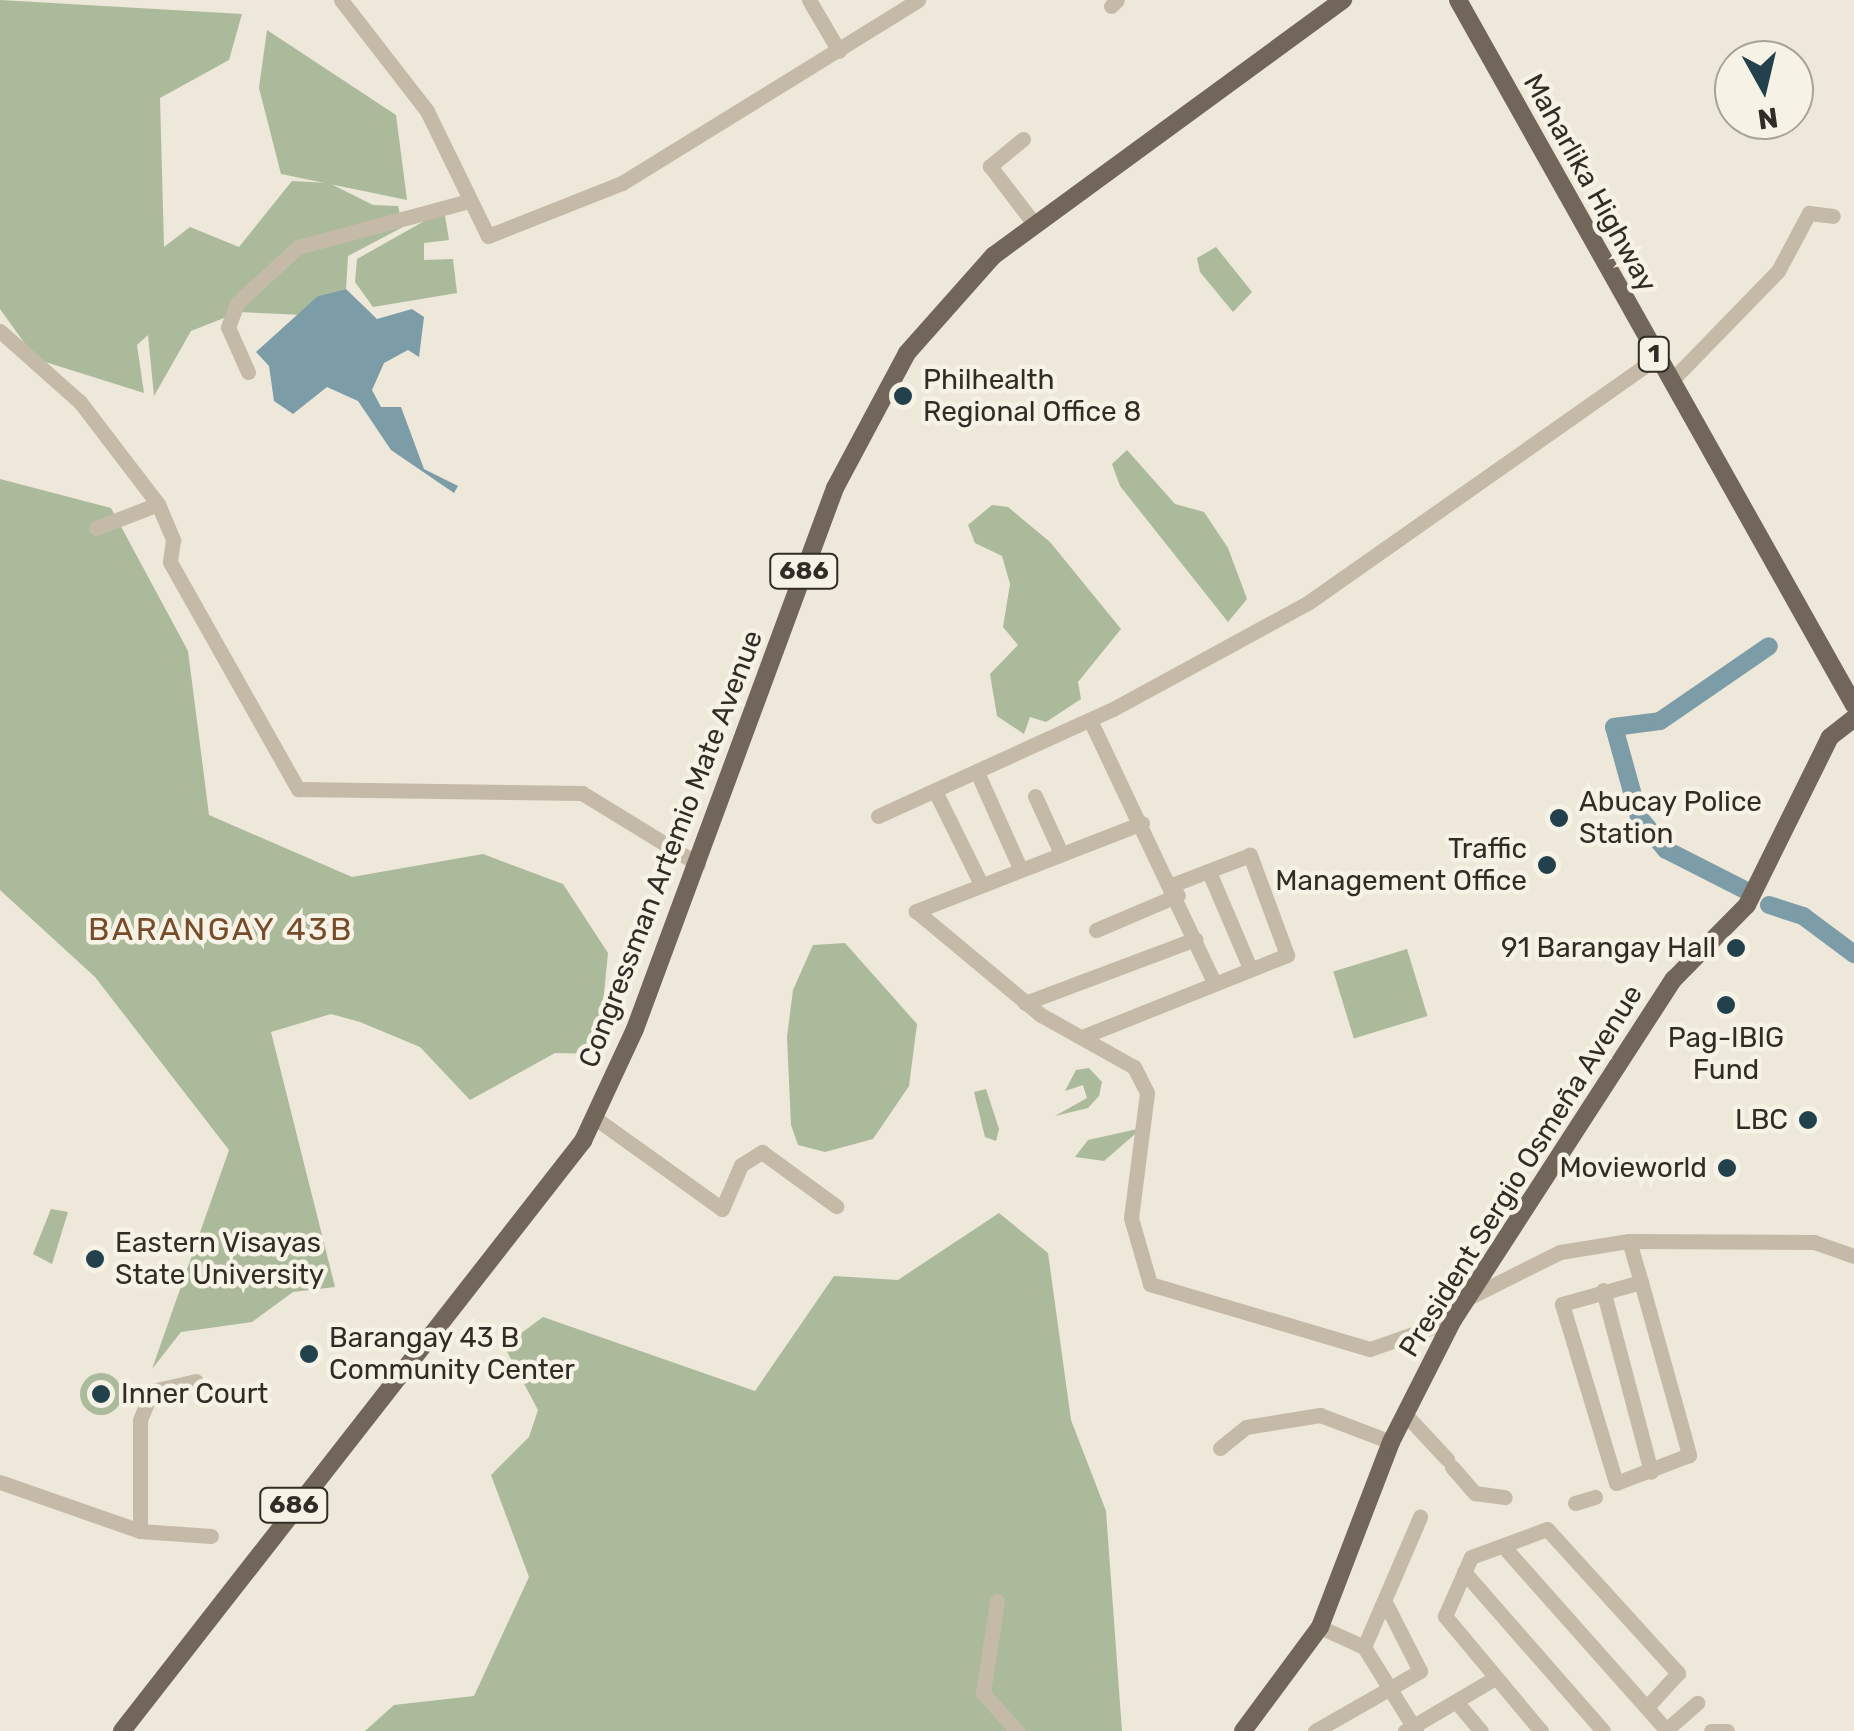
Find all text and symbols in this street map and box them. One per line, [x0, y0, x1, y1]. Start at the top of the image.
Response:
north arrow [1714, 40, 1814, 140]
street label: Maharlika Highway [1516, 68, 1664, 298]
text: N [1756, 100, 1780, 136]
road number: 1 [1636, 334, 1672, 374]
place label: Philhealth Regional Office 8 [923, 363, 1141, 429]
marker: Philhealth Regional Office 8 [892, 385, 914, 407]
road number: 686 [769, 551, 839, 591]
street label: Congressman Artemio Mate Avenue [572, 625, 770, 1073]
place label: Abucay Police Station [1579, 785, 1763, 851]
marker: Abucay Police Station [1548, 807, 1570, 829]
place label: Traffic Management Office [1275, 832, 1527, 898]
marker: Traffic Management Office [1536, 854, 1558, 876]
district label: BARANGAY 43B [88, 910, 354, 948]
place label: 91 Barangay Hall [1500, 931, 1716, 965]
marker: 91 Barangay Hall [1725, 937, 1747, 959]
street label: President Sergio Osmeña Avenue [1392, 978, 1650, 1364]
marker: Pag-IBIG Fund [1715, 994, 1737, 1016]
place label: Pag-IBIG Fund [1668, 1021, 1784, 1087]
place label: LBC [1735, 1103, 1788, 1137]
marker: LBC [1797, 1109, 1819, 1131]
place label: Movieworld [1559, 1151, 1707, 1185]
marker: Movieworld [1716, 1157, 1738, 1179]
place label: Eastern Visayas State University [115, 1226, 324, 1292]
marker: Eastern Visayas State University [84, 1248, 106, 1270]
place label: Barangay 43 B Community Center [329, 1321, 576, 1387]
marker: Barangay 43 B Community Center [298, 1343, 320, 1365]
place label: Inner Court [121, 1377, 269, 1411]
marker: Inner Court [90, 1383, 112, 1405]
road number: 686 [259, 1485, 329, 1525]

